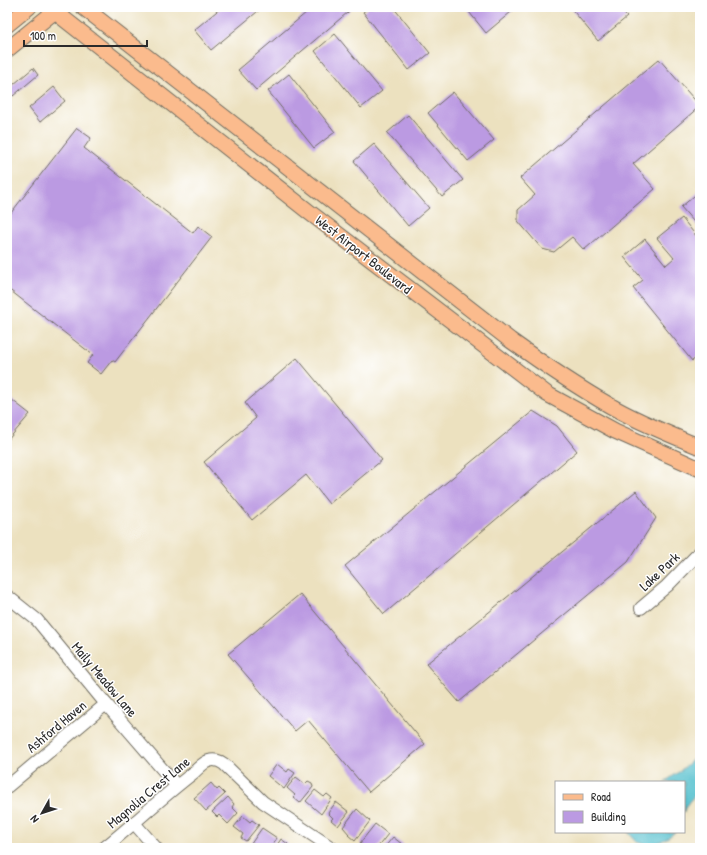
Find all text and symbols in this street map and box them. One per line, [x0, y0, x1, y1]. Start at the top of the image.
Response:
scale bar [24, 22, 147, 48]
text: 100 m [30, 27, 56, 44]
street label: West Airport Boulevard [311, 210, 417, 299]
street label: Lake Park [635, 547, 683, 595]
street label: Maily Meadow Lane [67, 637, 142, 722]
street label: Ashford Haven [22, 695, 90, 757]
street label: Magnolia Crest Lane [103, 752, 194, 833]
legend [555, 781, 685, 833]
text: Road [591, 788, 611, 805]
north arrow [22, 793, 62, 833]
text: Building [591, 808, 626, 825]
text: N [27, 813, 42, 826]

